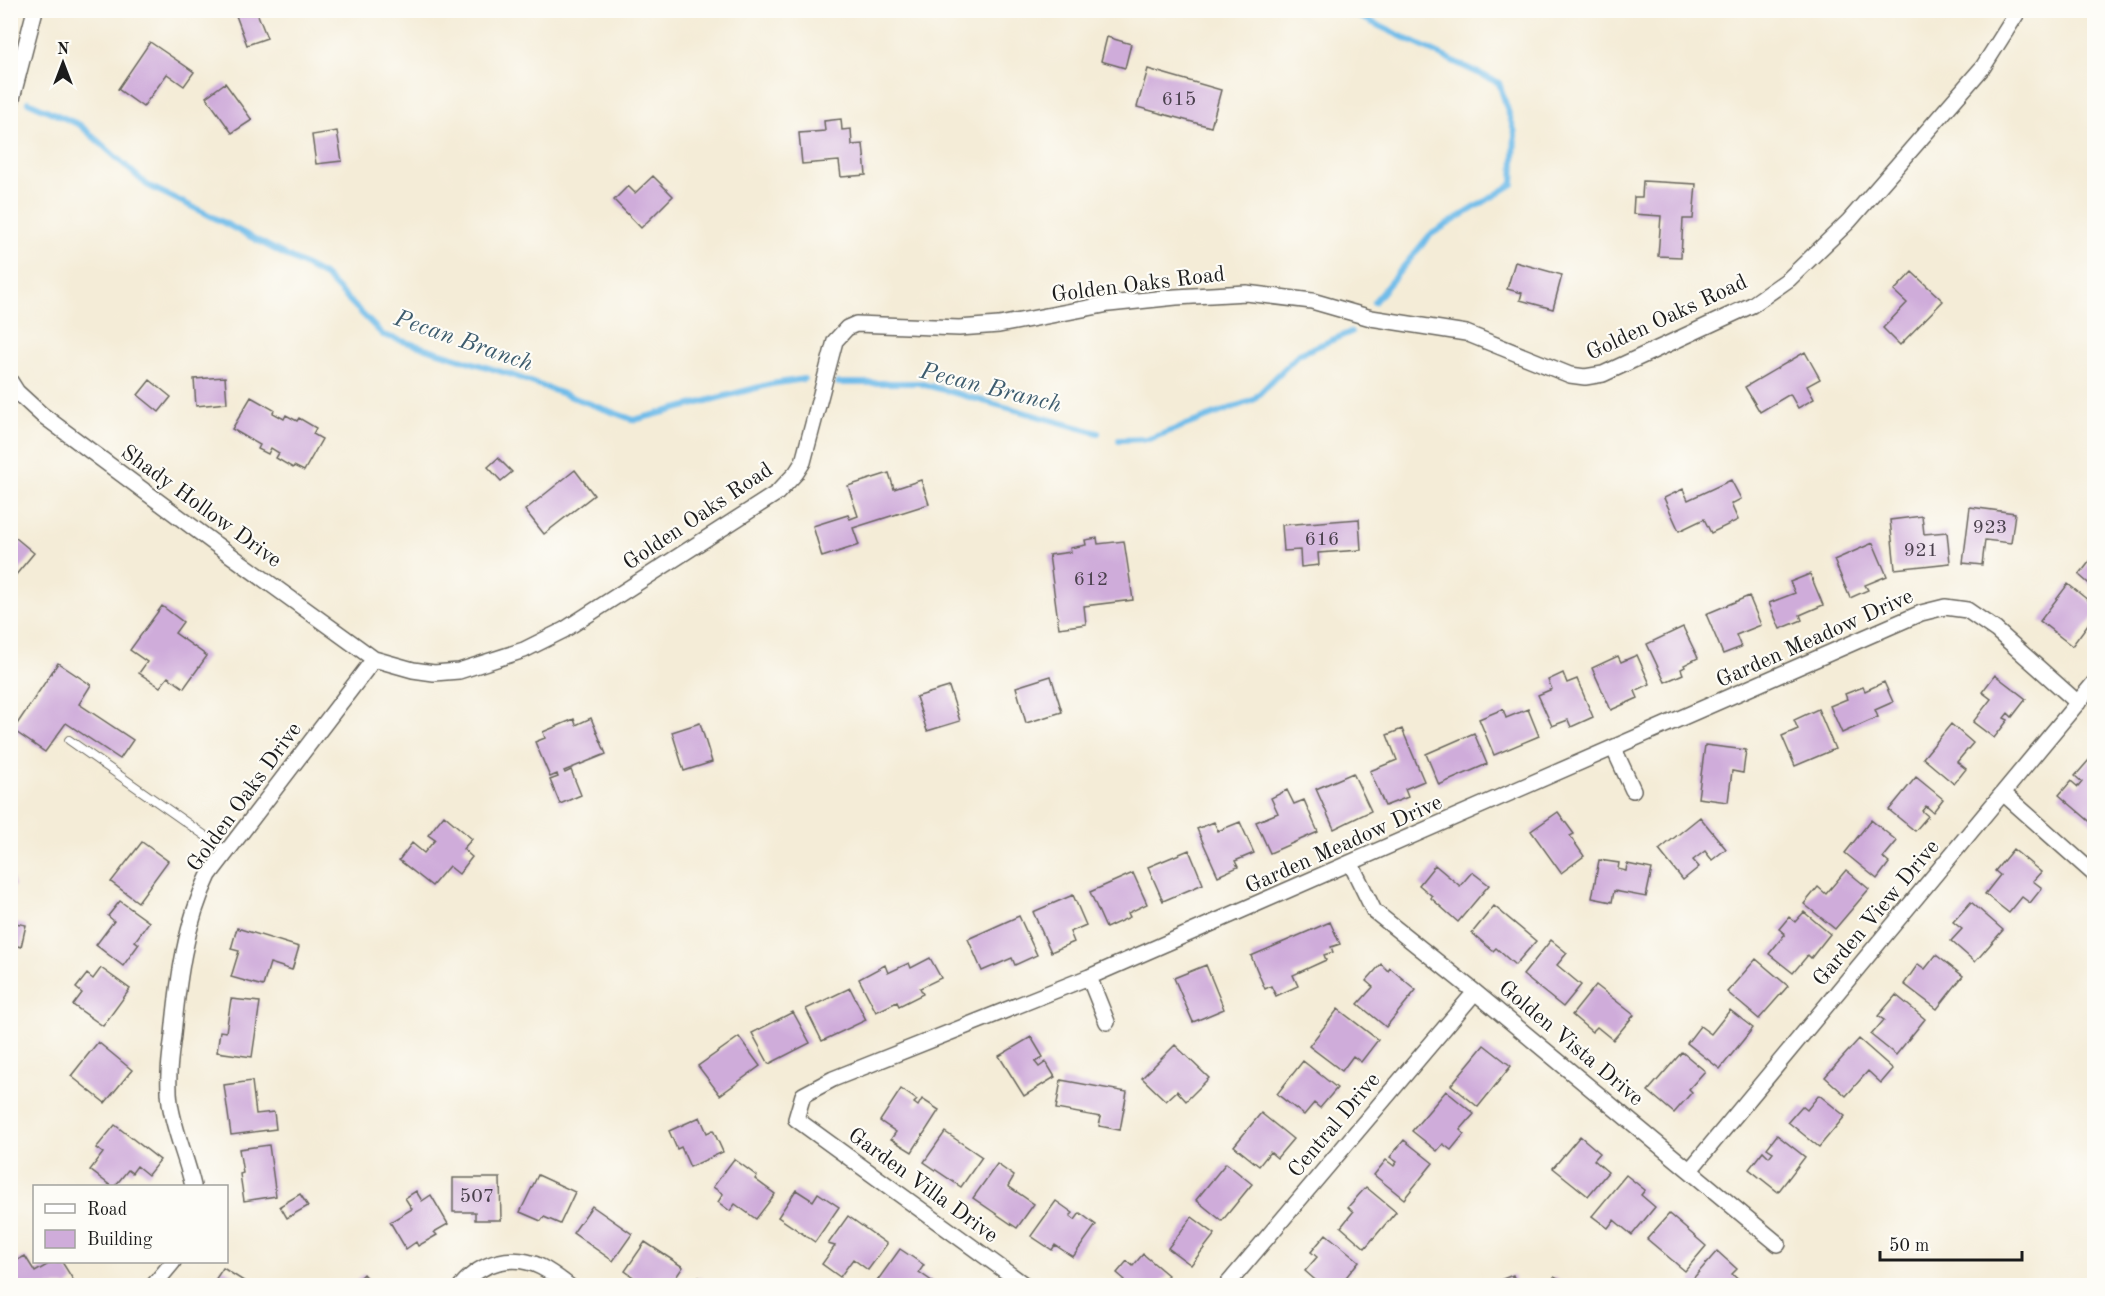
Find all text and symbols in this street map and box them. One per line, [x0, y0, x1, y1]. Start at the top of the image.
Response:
north arrow [33, 33, 93, 93]
text: N [57, 42, 70, 58]
house number: 615 [1162, 90, 1196, 110]
street label: Golden Oaks Road [1050, 263, 1226, 307]
street label: Golden Oaks Road [1583, 271, 1751, 365]
water label: Pecan Branch [390, 307, 536, 377]
water label: Pecan Branch [916, 360, 1064, 418]
street label: Shady Hollow Drive [116, 441, 285, 572]
street label: Golden Oaks Road [620, 459, 777, 575]
house number: 923 [1973, 518, 2007, 538]
house number: 616 [1305, 530, 1339, 550]
house number: 921 [1904, 541, 1938, 561]
house number: 612 [1074, 570, 1108, 590]
street label: Garden Meadow Drive [1713, 585, 1917, 692]
street label: Golden Oaks Drive [183, 718, 306, 876]
street label: Garden Meadow Drive [1242, 791, 1446, 898]
street label: Garden View Drive [1809, 836, 1944, 991]
street label: Golden Vista Drive [1494, 977, 1647, 1110]
street label: Central Drive [1285, 1069, 1385, 1182]
street label: Garden Villa Drive [844, 1124, 1002, 1247]
legend [33, 1185, 228, 1263]
house number: 507 [460, 1187, 494, 1207]
text: Road [87, 1201, 127, 1219]
scale bar [1880, 1224, 2022, 1262]
text: Building [87, 1231, 153, 1249]
text: 50 m [1889, 1237, 1929, 1255]

